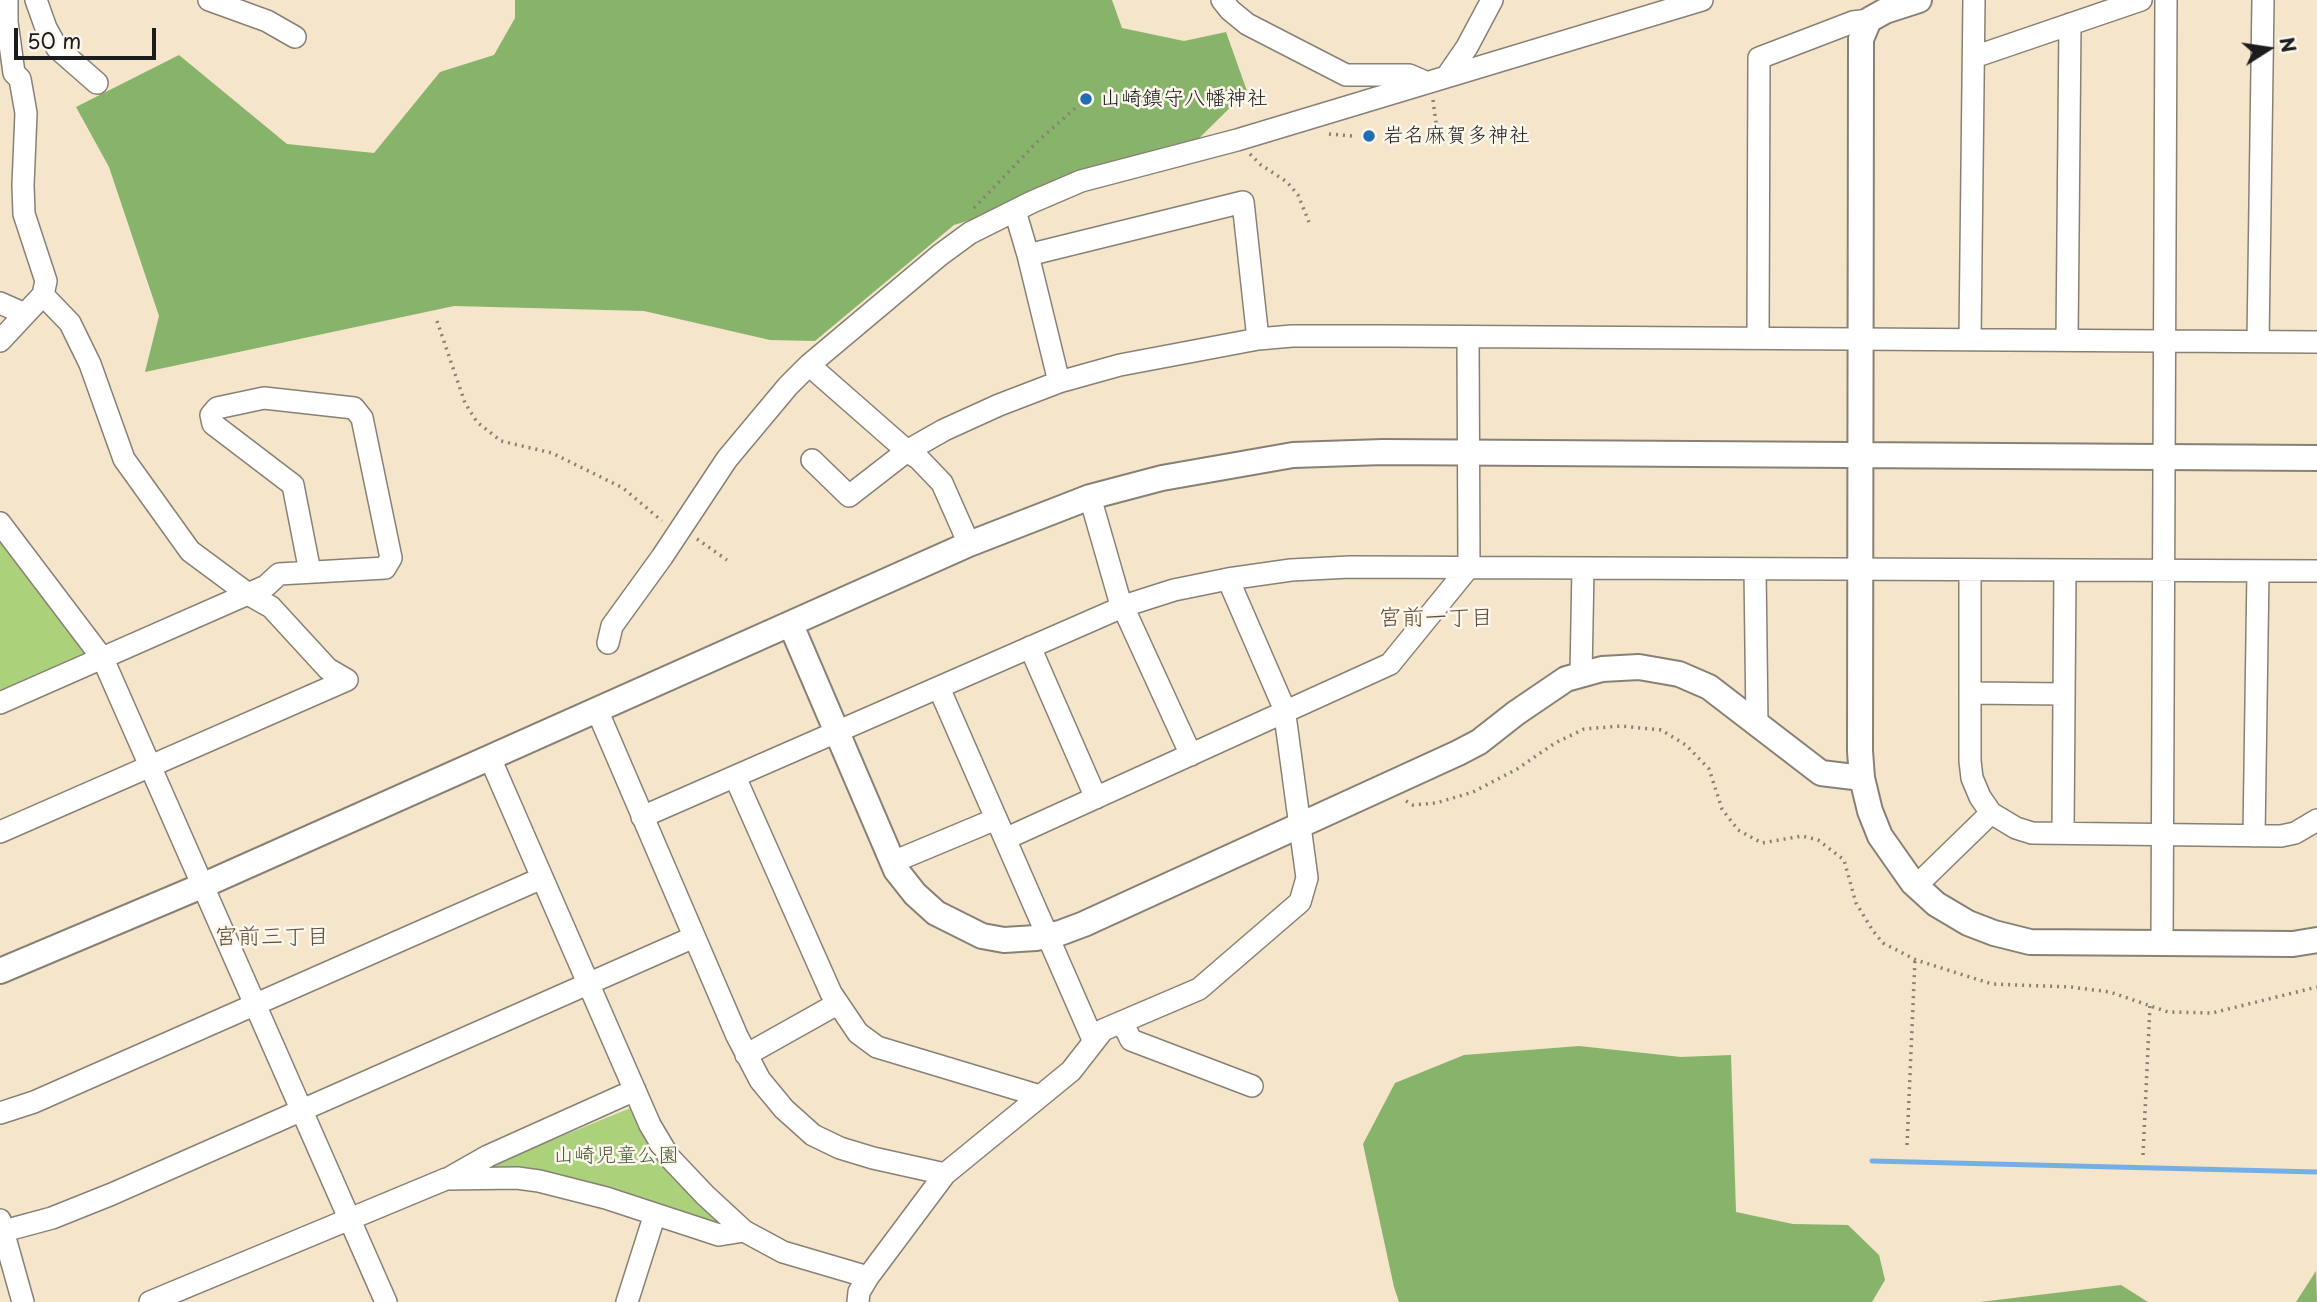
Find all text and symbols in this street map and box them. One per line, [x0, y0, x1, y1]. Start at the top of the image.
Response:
scale bar [18, 14, 159, 58]
north arrow [2233, 14, 2303, 84]
text: 50 m [27, 24, 81, 56]
text: N [2273, 34, 2304, 55]
place label: 山崎鎮守八幡神社 [1100, 86, 1268, 112]
marker: 山崎鎮守八幡神社 [1078, 91, 1094, 107]
place label: 岩名麻賀多神社 [1383, 123, 1530, 149]
marker: 岩名麻賀多神社 [1361, 128, 1377, 144]
district label: 宮前一丁目 [1379, 605, 1493, 633]
district label: 宮前三丁目 [215, 924, 329, 952]
park label: 山崎児童公園 [553, 1143, 679, 1169]

